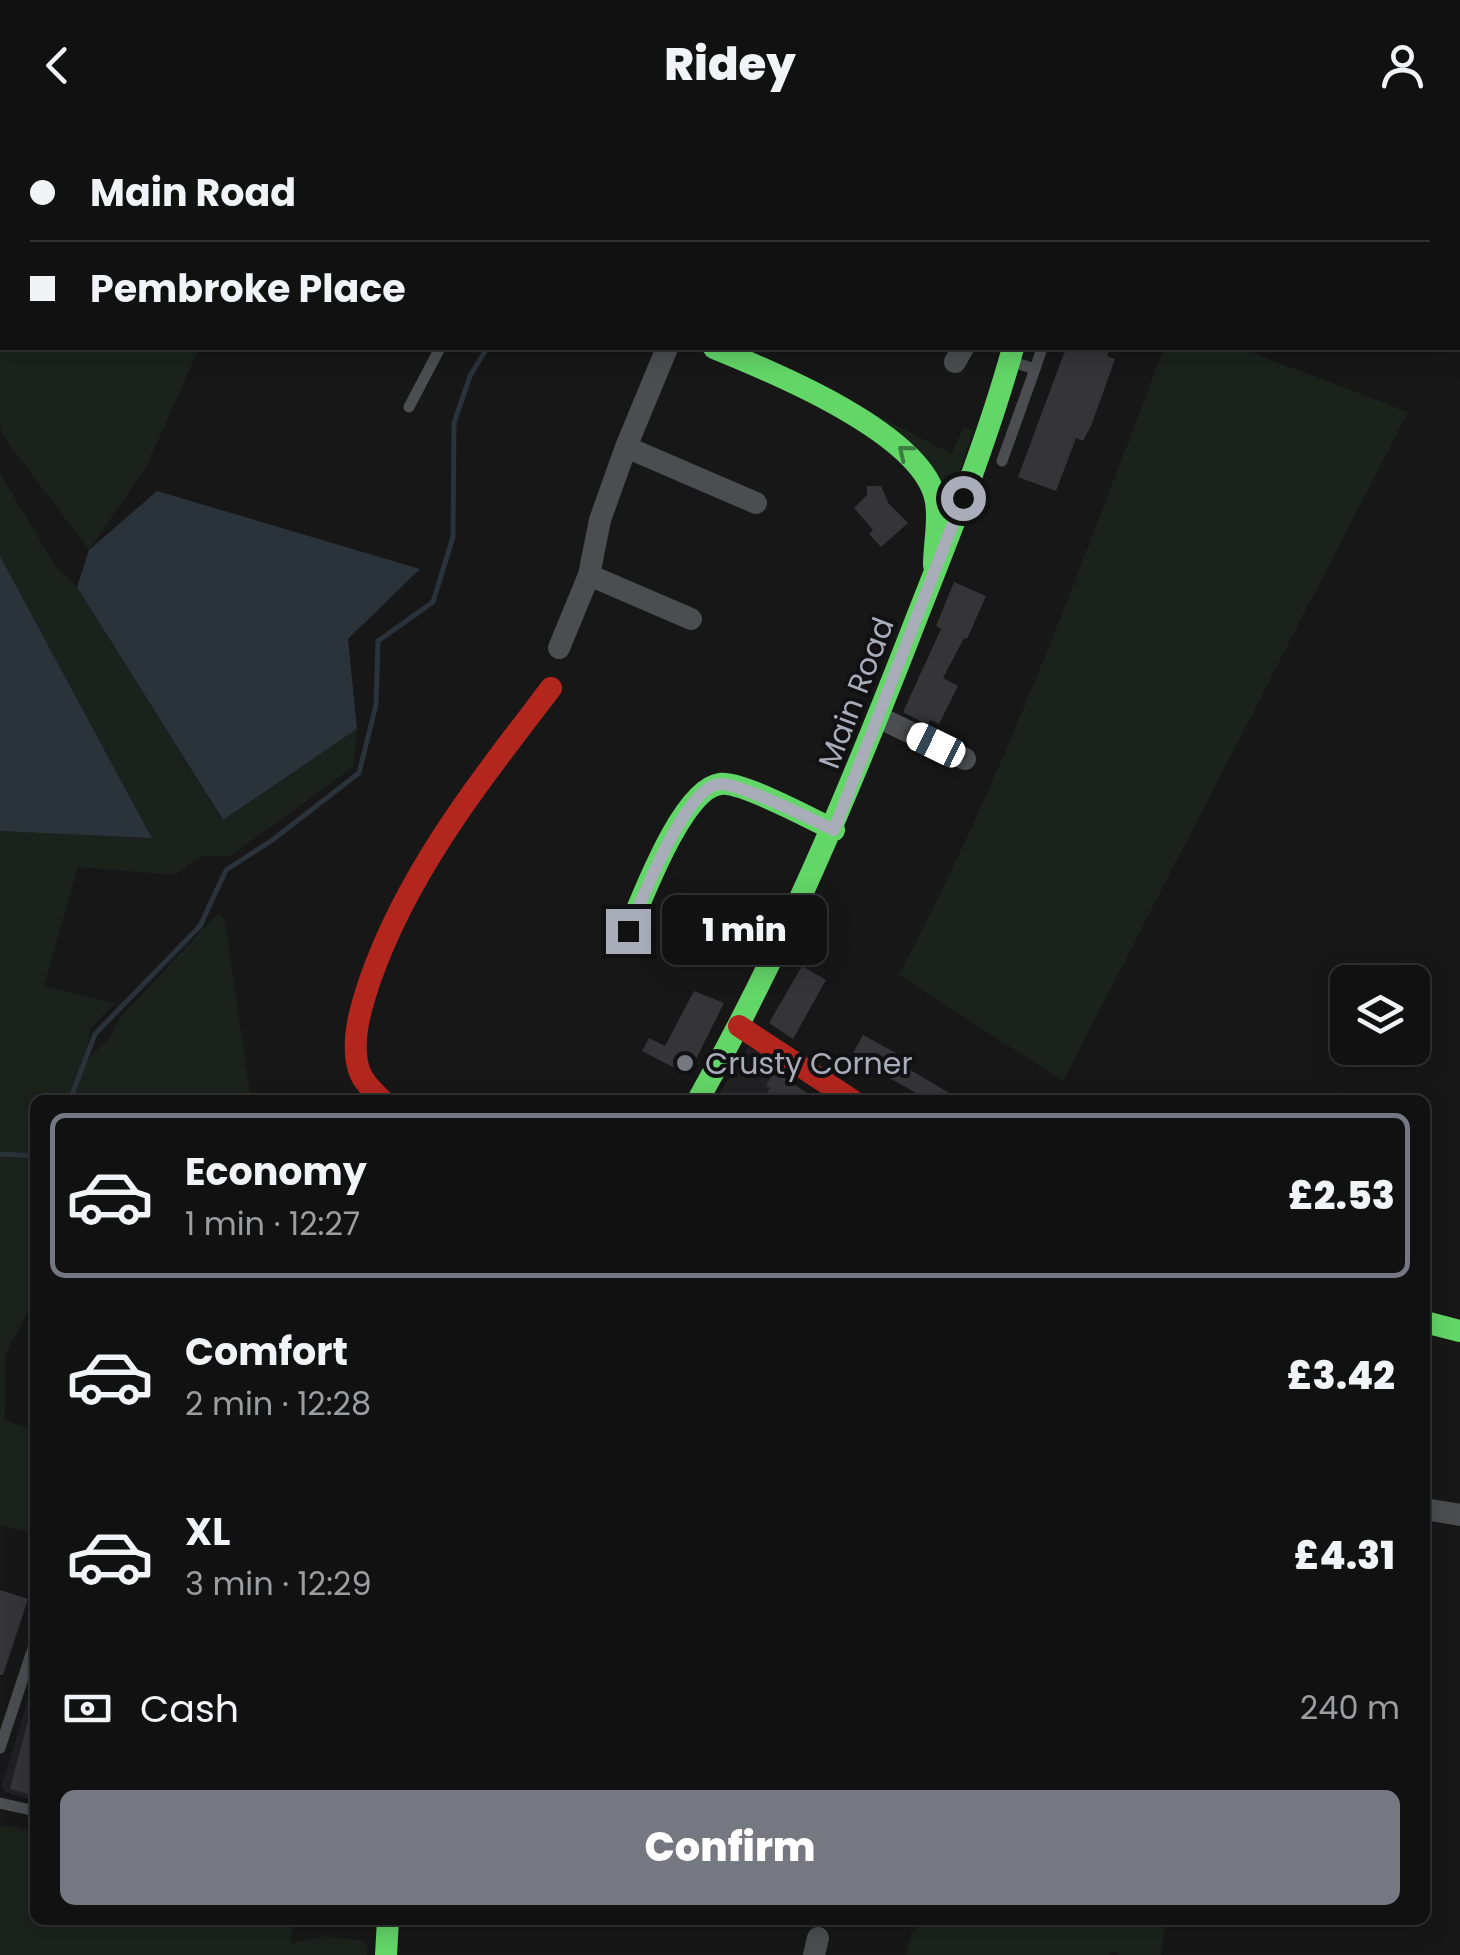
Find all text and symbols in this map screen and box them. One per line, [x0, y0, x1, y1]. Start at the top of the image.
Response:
text: Ridey [664, 33, 796, 96]
icon: back [30, 38, 85, 93]
icon: person [1375, 38, 1430, 93]
text: Main Road [90, 166, 296, 219]
text: Pembroke Place [90, 262, 406, 315]
one-way arrow [898, 446, 916, 464]
route start [941, 476, 986, 521]
street label: Main Road [807, 611, 905, 775]
car [902, 718, 970, 772]
callout: 1 min [663, 896, 828, 966]
text: 1 min [702, 907, 787, 952]
route end [606, 909, 651, 954]
map controls [1330, 965, 1430, 1065]
button: layers [1330, 965, 1430, 1065]
place label: Crusty Corner [705, 1042, 913, 1085]
marker: Crusty Corner [674, 1052, 696, 1074]
text: Economy [185, 1145, 367, 1198]
icon: car [65, 1151, 155, 1241]
text: £2.53 [1288, 1169, 1395, 1222]
text: 1 min · 12:27 [185, 1201, 360, 1246]
text: Comfort [185, 1325, 348, 1378]
icon: car [65, 1331, 155, 1421]
text: £3.42 [1287, 1349, 1395, 1402]
text: 2 min · 12:28 [185, 1381, 371, 1426]
text: XL [185, 1505, 230, 1558]
icon: car [65, 1511, 155, 1601]
text: £4.31 [1294, 1529, 1395, 1582]
text: 3 min · 12:29 [185, 1561, 372, 1606]
icon: cash [60, 1681, 115, 1736]
text: Cash [140, 1682, 239, 1735]
text: 240 m [1300, 1685, 1400, 1730]
button: Confirm [60, 1790, 1400, 1905]

